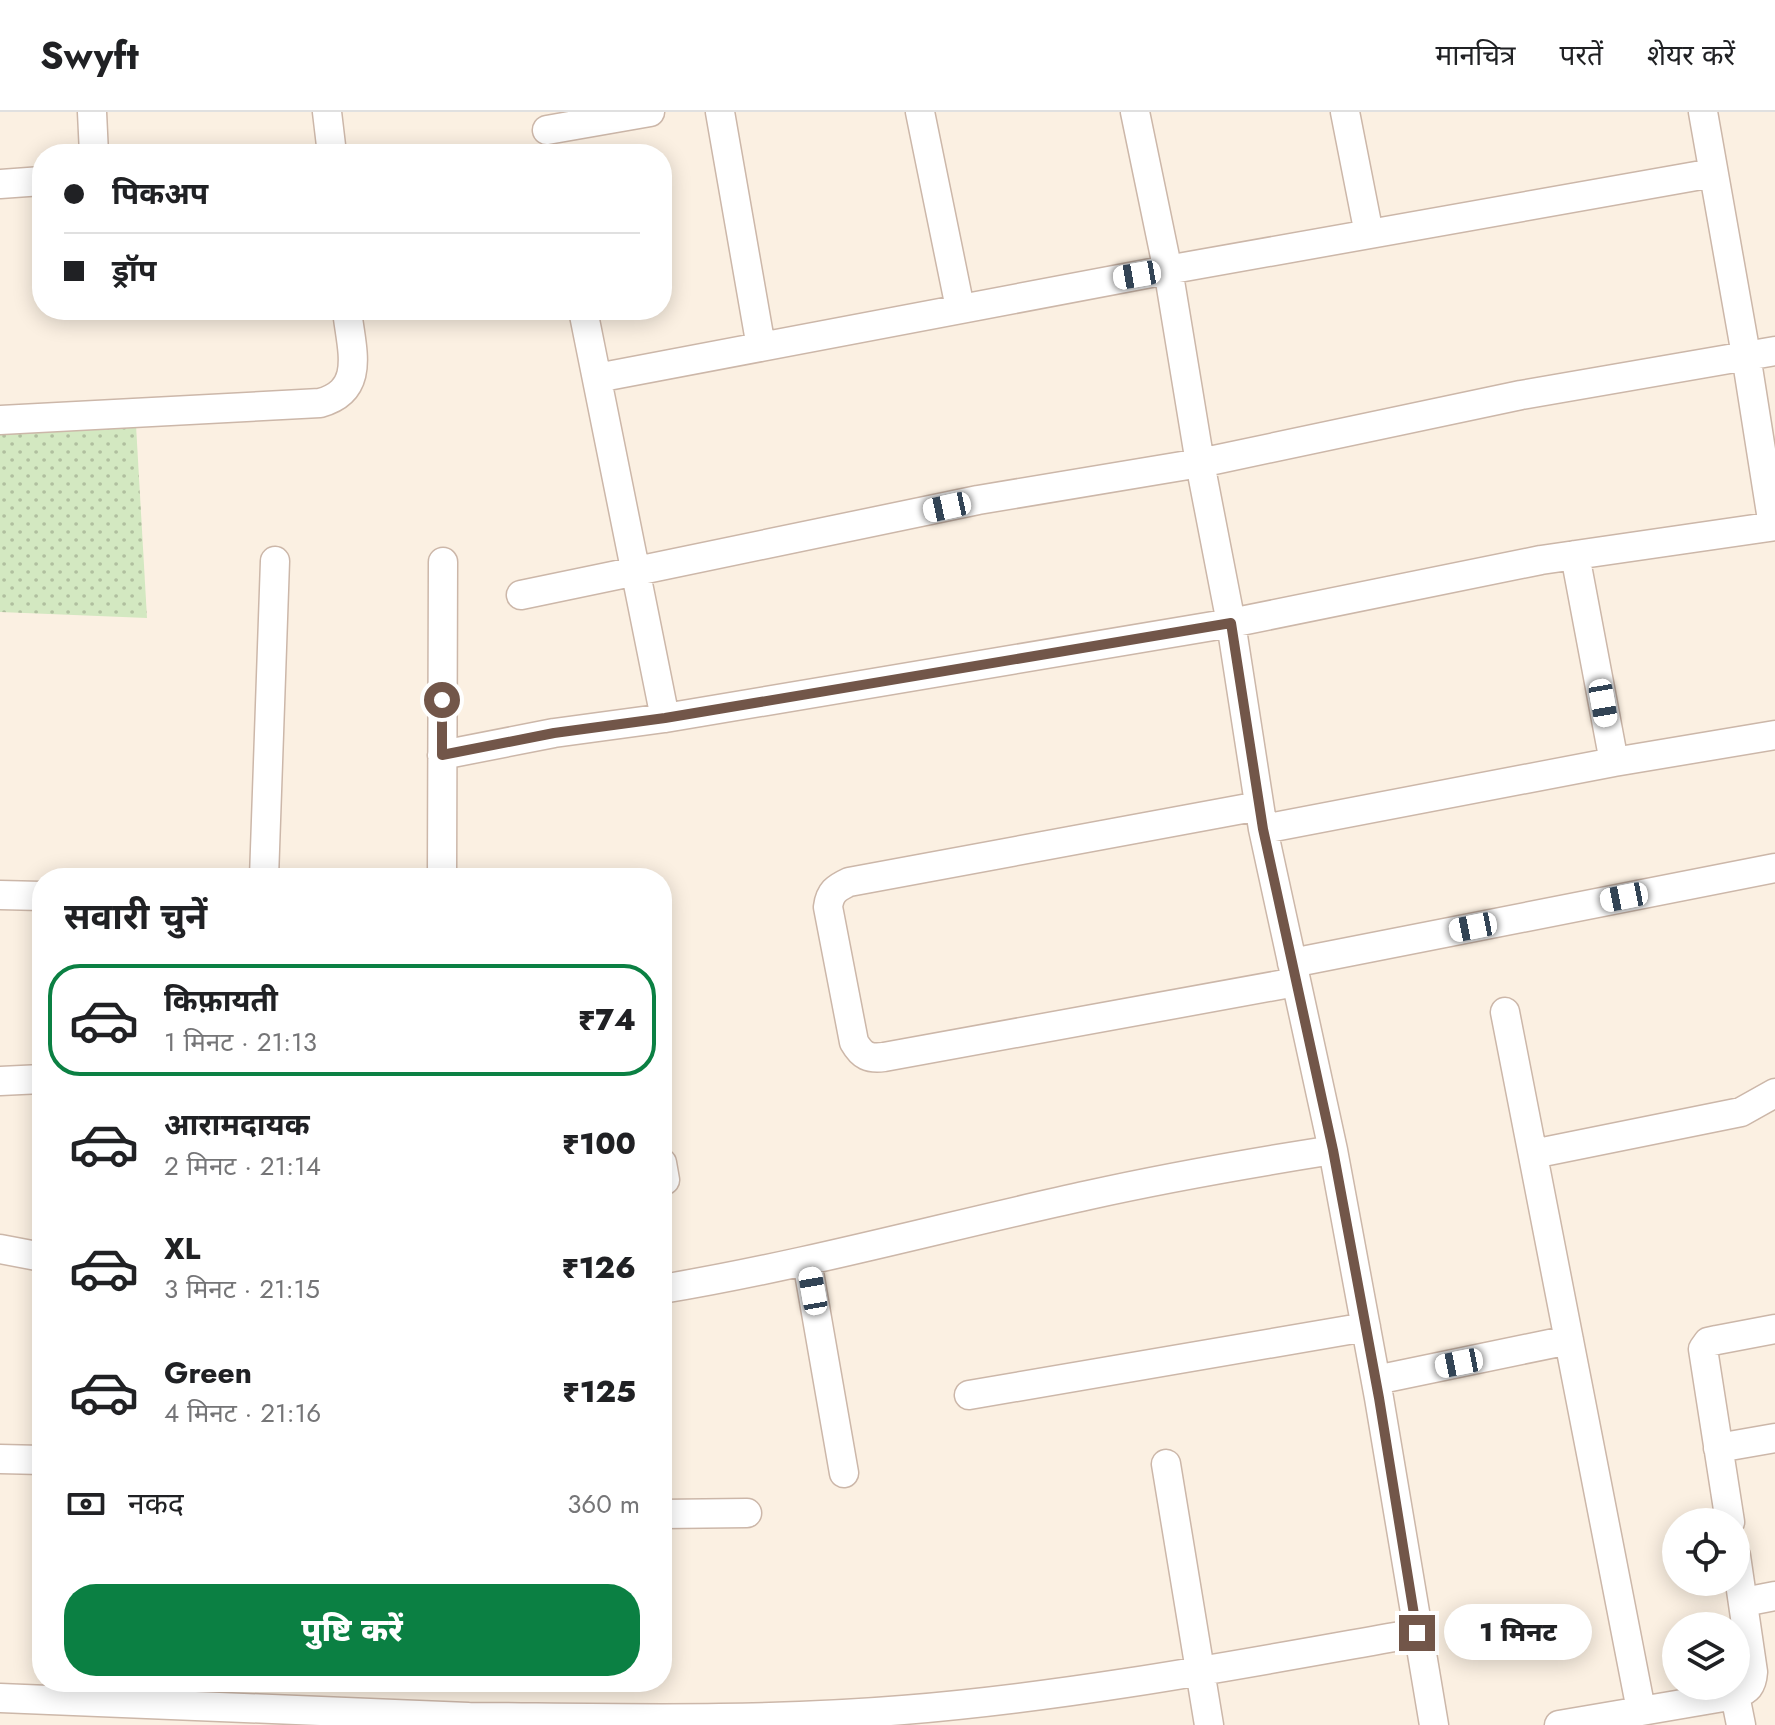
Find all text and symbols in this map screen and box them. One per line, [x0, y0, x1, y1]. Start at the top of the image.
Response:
text: Swyft [40, 28, 139, 83]
text: मानचित्र [1436, 35, 1516, 76]
text: परतें [1560, 35, 1603, 76]
text: शेयर करें [1647, 35, 1735, 76]
text: पिकअप [112, 172, 208, 215]
text: ड्रॉप [112, 249, 156, 292]
car [1111, 259, 1163, 291]
car [921, 490, 973, 524]
car [1587, 677, 1619, 729]
route start [424, 682, 460, 718]
car [1598, 881, 1650, 913]
text: सवारी चुनें [64, 890, 207, 942]
car [1447, 911, 1499, 943]
text: किफ़ायती [164, 979, 278, 1022]
icon: car [68, 984, 140, 1056]
text: ₹74 [578, 998, 636, 1041]
text: 1 मिनट · 21:13 [164, 1023, 317, 1061]
text: आरामदायक [164, 1103, 310, 1146]
icon: car [68, 1108, 140, 1180]
text: ₹100 [562, 1122, 636, 1165]
text: 2 मिनट · 21:14 [164, 1147, 321, 1185]
text: XL [164, 1227, 200, 1270]
icon: car [68, 1232, 140, 1304]
text: ₹126 [561, 1246, 636, 1289]
car [797, 1265, 829, 1317]
text: 3 मिनट · 21:15 [164, 1270, 320, 1308]
car [1433, 1347, 1485, 1379]
text: Green [164, 1351, 252, 1394]
icon: car [68, 1356, 140, 1428]
text: ₹125 [562, 1370, 636, 1413]
text: 4 मिनट · 21:16 [164, 1394, 321, 1432]
icon: cash [64, 1482, 108, 1526]
text: नकद [128, 1482, 184, 1525]
text: 360 m [567, 1485, 640, 1523]
map controls [1662, 1508, 1750, 1700]
button: locate [1662, 1508, 1750, 1596]
button: पुष्टि करें [64, 1584, 640, 1676]
callout: 1 मिनट [1445, 1605, 1593, 1661]
button: layers [1662, 1612, 1750, 1700]
text: 1 मिनट [1479, 1613, 1557, 1651]
route end [1399, 1615, 1435, 1651]

